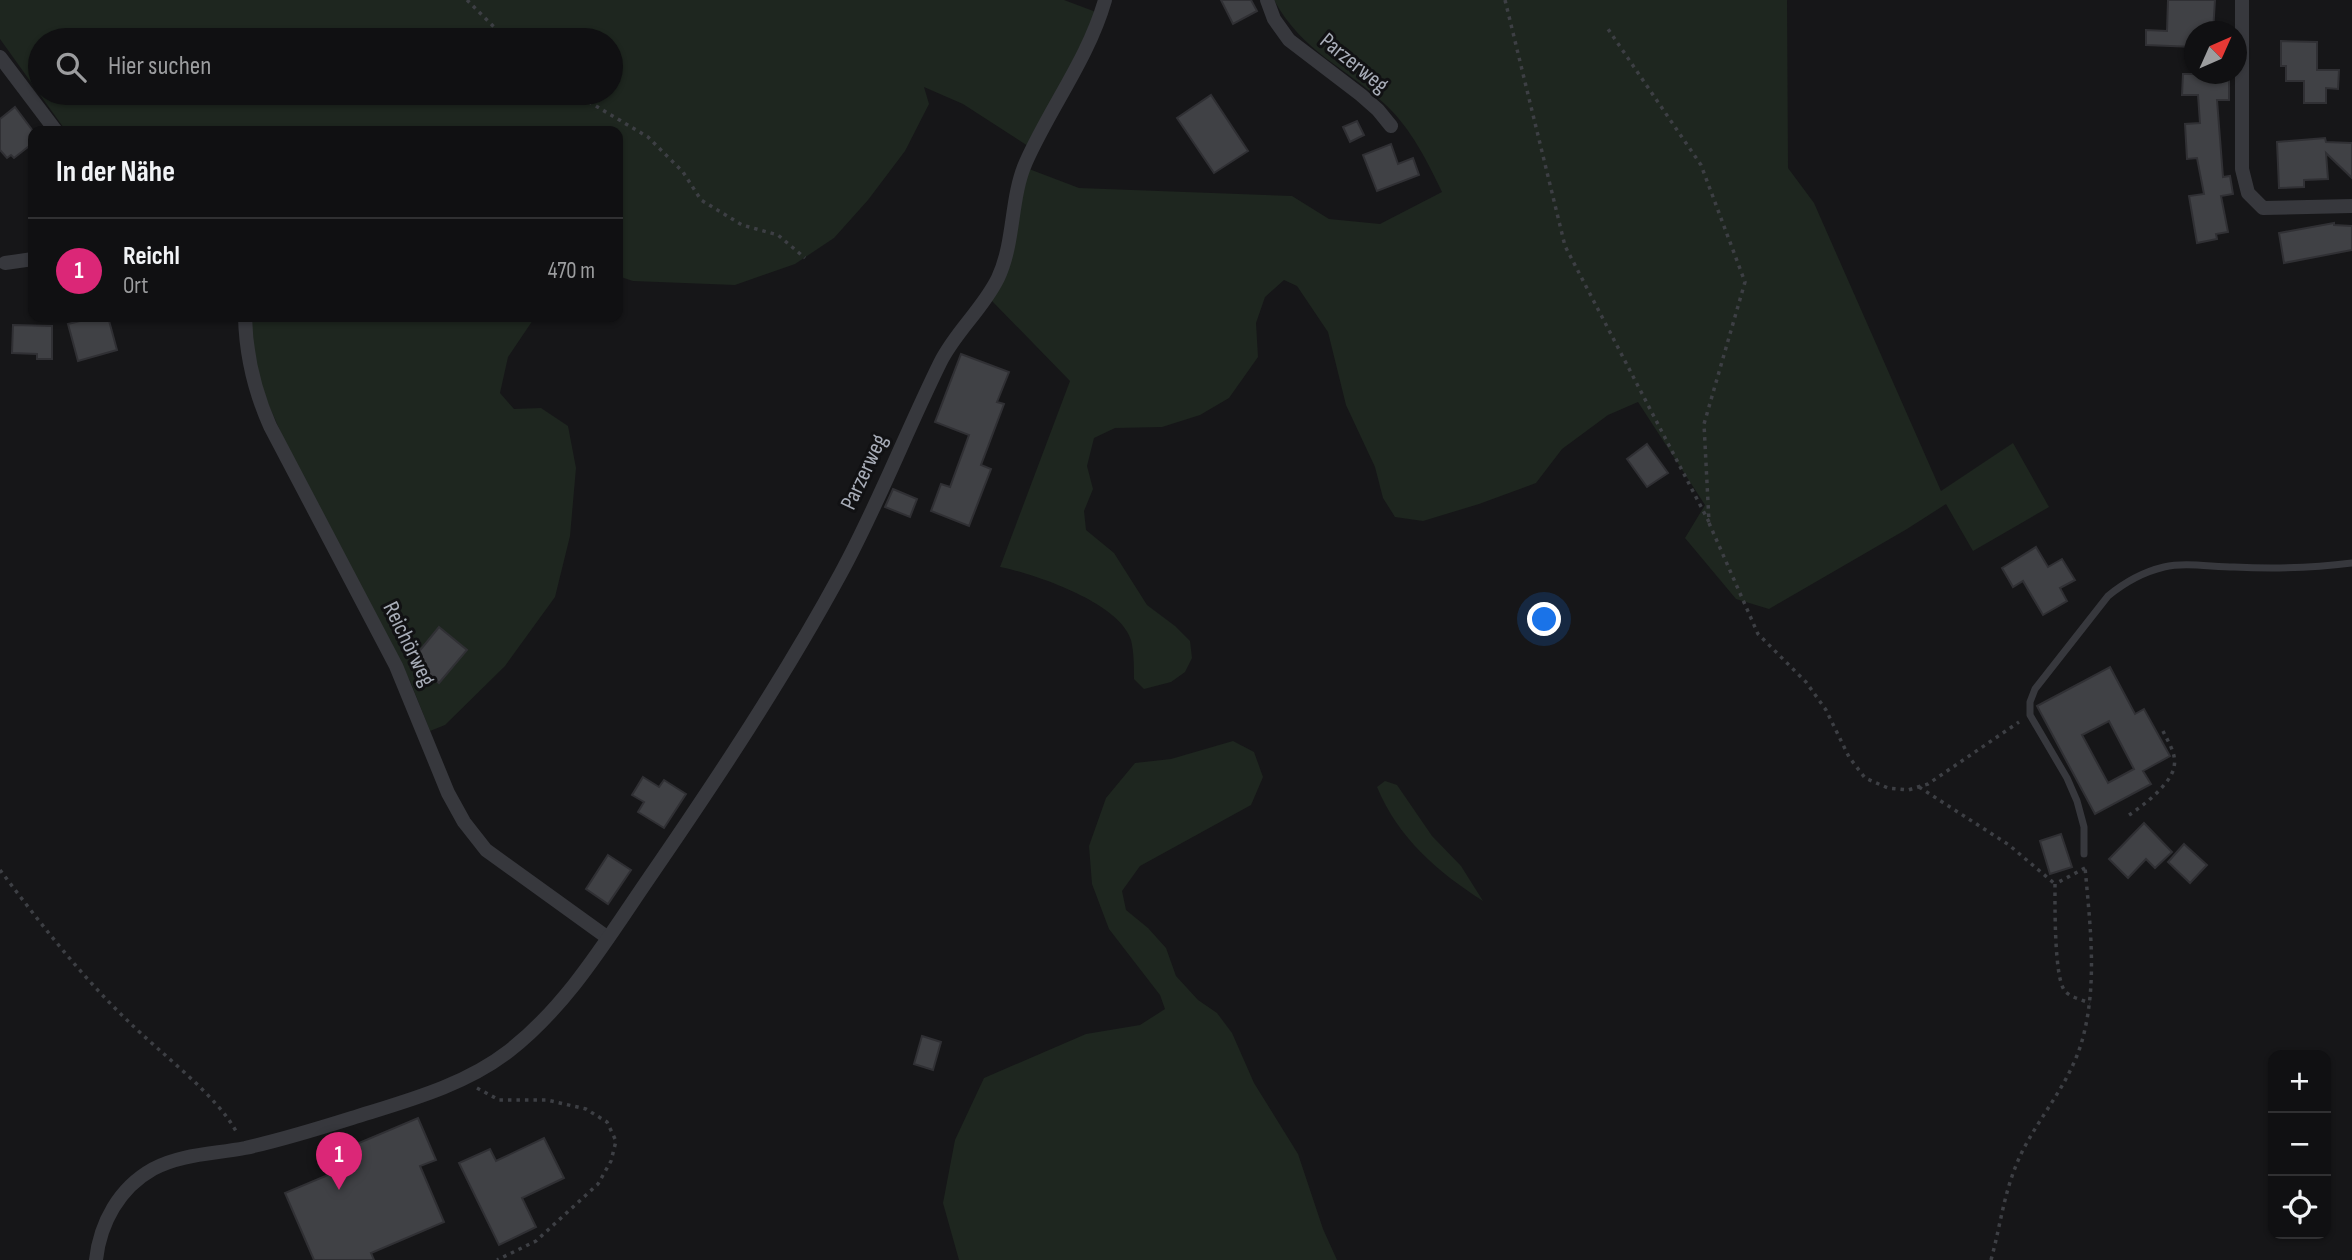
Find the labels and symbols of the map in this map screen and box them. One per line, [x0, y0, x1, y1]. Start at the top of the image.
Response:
north arrow [2184, 21, 2247, 84]
street label: Parzerweg [1314, 27, 1394, 99]
street label: Parzerweg [834, 430, 894, 514]
street label: Reichörweg [377, 597, 441, 691]
your location [1527, 602, 1561, 636]
pin: 1 [316, 1132, 362, 1190]

